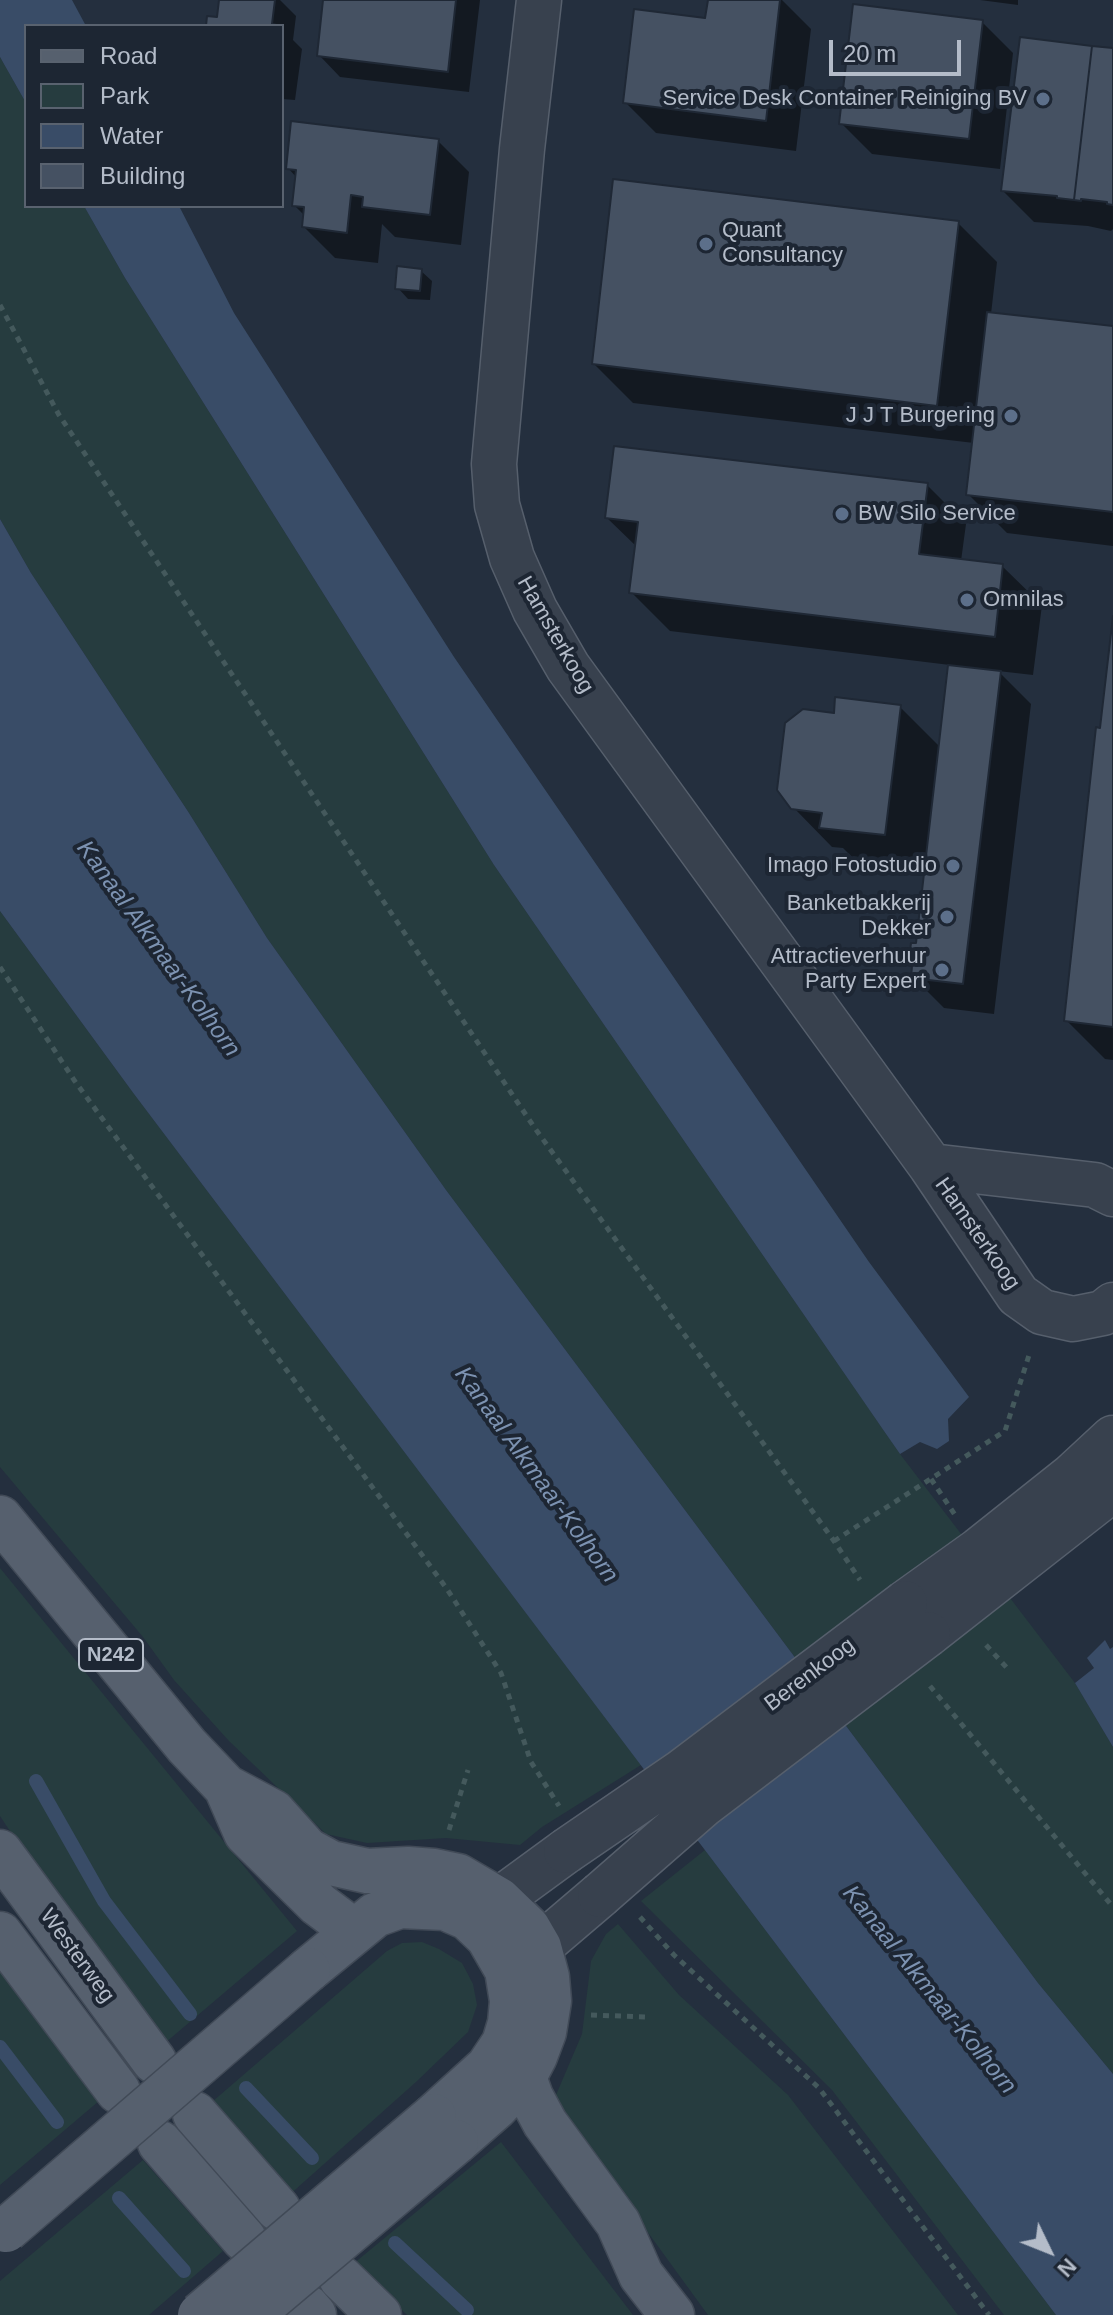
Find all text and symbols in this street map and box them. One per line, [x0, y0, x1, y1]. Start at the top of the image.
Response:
legend [24, 24, 284, 208]
scale bar [833, 24, 965, 74]
text: 20 m [843, 40, 896, 67]
text: Road [100, 42, 157, 69]
text: Park [100, 82, 149, 109]
place label: Service Desk Container Reiniging BV [663, 86, 1027, 112]
marker: Service Desk Container Reiniging BV [1034, 90, 1052, 108]
text: Water [100, 122, 163, 149]
text: Building [100, 162, 185, 189]
place label: Quant Consultancy [722, 218, 843, 270]
marker: Quant Consultancy [697, 235, 715, 253]
place label: J J T Burgering [846, 403, 995, 429]
marker: J J T Burgering [1002, 407, 1020, 425]
place label: BW Silo Service [858, 501, 1016, 527]
marker: BW Silo Service [833, 505, 851, 523]
street label: Hamsterkoog [511, 572, 599, 698]
place label: Omnilas [983, 587, 1064, 613]
marker: Omnilas [958, 591, 976, 609]
water label: Kanaal Alkmaar-Kolhorn [70, 835, 246, 1063]
place label: Imago Fotostudio [767, 853, 937, 879]
marker: Imago Fotostudio [944, 857, 962, 875]
place label: Banketbakkerij Dekker [787, 891, 931, 942]
marker: Banketbakkerij Dekker [938, 908, 956, 926]
place label: Attractieverhuur Party Expert [771, 944, 926, 996]
marker: Attractieverhuur Party Expert [933, 961, 951, 979]
street label: Hamsterkoog [929, 1173, 1025, 1295]
water label: Kanaal Alkmaar-Kolhorn [448, 1361, 624, 1589]
street label: Berenkoog [760, 1632, 860, 1718]
road number: N242 [79, 1639, 143, 1671]
water label: Kanaal Alkmaar-Kolhorn [836, 1880, 1022, 2100]
street label: Westerweg [34, 1904, 120, 2008]
north arrow [1009, 2211, 1089, 2291]
text: N [1052, 2253, 1081, 2282]

